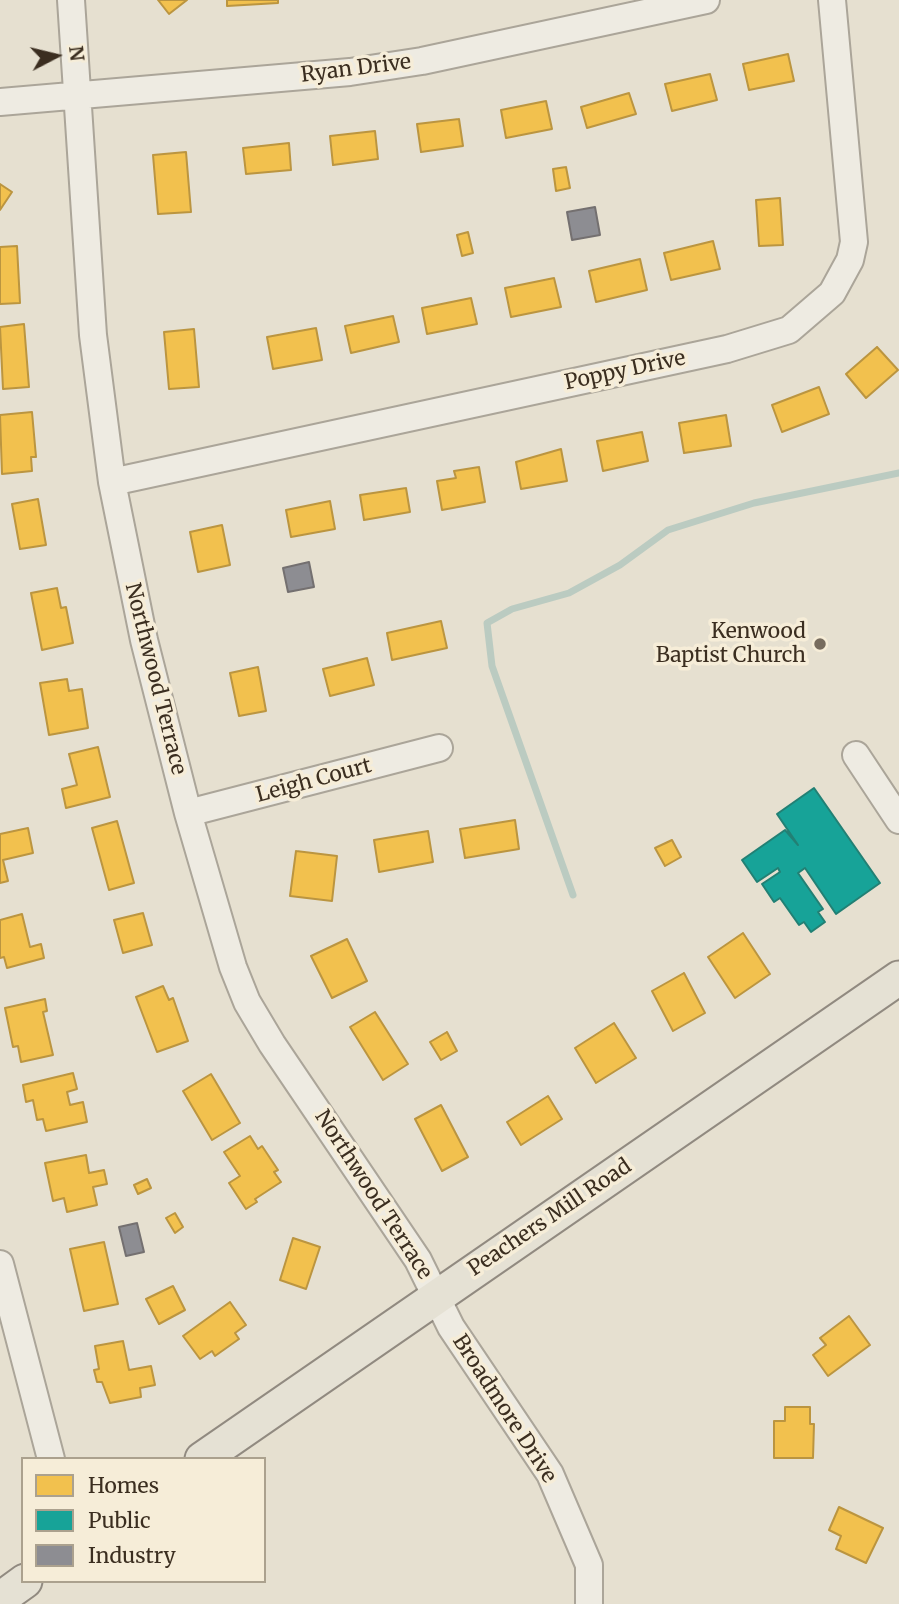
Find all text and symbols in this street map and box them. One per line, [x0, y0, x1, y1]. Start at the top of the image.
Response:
north arrow [21, 21, 91, 91]
text: N [64, 45, 90, 62]
street label: Ryan Drive [299, 50, 413, 88]
street label: Poppy Drive [562, 346, 688, 396]
street label: Northwood Terrace [119, 581, 191, 777]
place label: Kenwood Baptist Church [656, 619, 806, 669]
marker: Kenwood Baptist Church [812, 636, 828, 652]
street label: Leigh Court [254, 753, 374, 809]
street label: Northwood Terrace [309, 1106, 437, 1284]
street label: Peachers Mill Road [464, 1154, 636, 1282]
street label: Broadmore Drive [447, 1330, 561, 1488]
legend [21, 1457, 266, 1583]
text: Homes [88, 1472, 159, 1499]
text: Public [88, 1507, 151, 1534]
text: Industry [88, 1542, 176, 1569]

